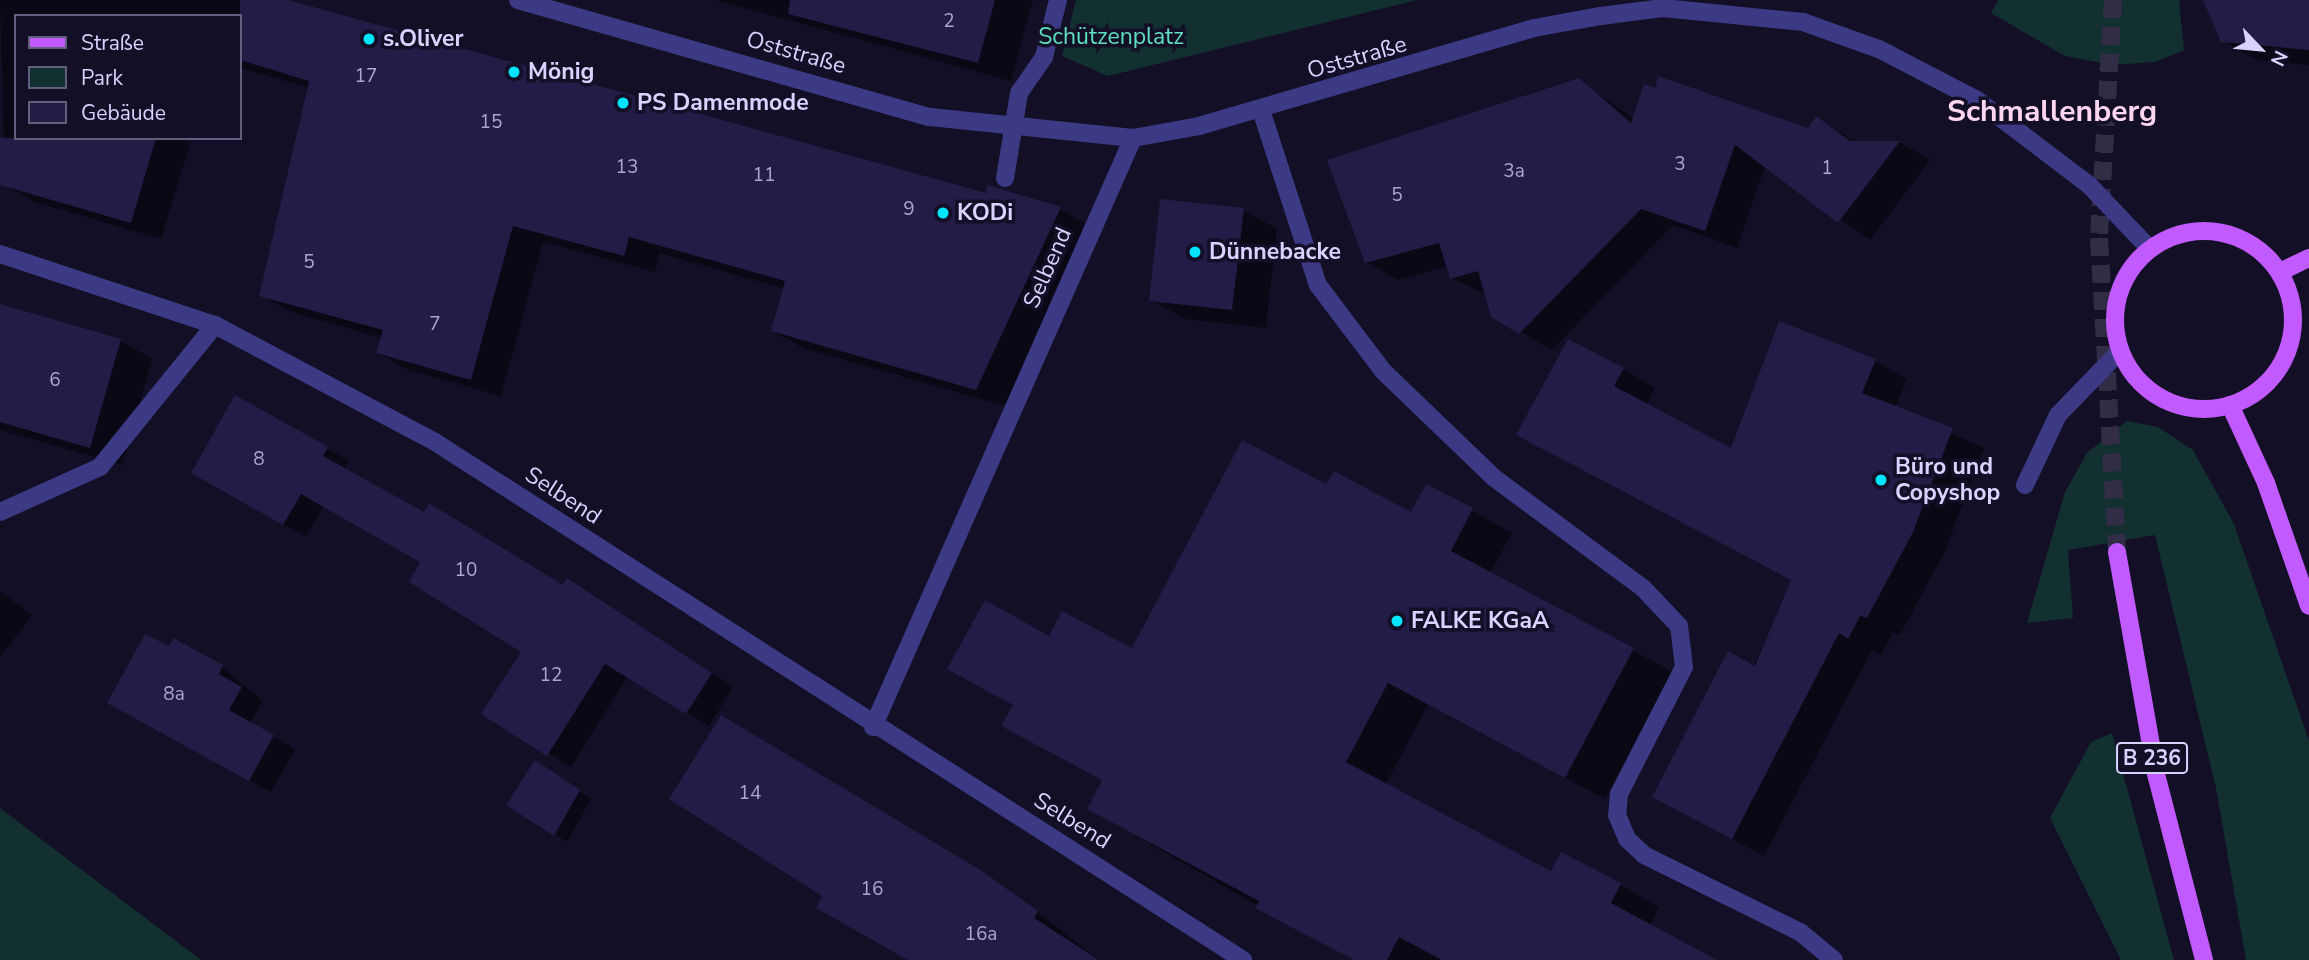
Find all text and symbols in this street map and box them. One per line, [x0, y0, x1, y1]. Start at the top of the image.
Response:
house number: 2 [943, 11, 955, 33]
legend [14, 14, 242, 140]
north arrow [2225, 14, 2295, 84]
park label: Schützenplatz [1038, 23, 1184, 51]
place label: s.Oliver [383, 25, 464, 53]
street label: Oststraße [743, 26, 849, 80]
text: Straße [81, 29, 144, 57]
marker: s.Oliver [361, 31, 377, 47]
street label: Oststraße [1304, 31, 1410, 85]
text: N [2264, 46, 2294, 70]
place label: Mönig [528, 58, 594, 86]
text: Park [81, 64, 123, 92]
marker: Mönig [506, 64, 522, 80]
house number: 17 [355, 66, 377, 88]
place label: PS Damenmode [637, 89, 809, 117]
district label: Schmallenberg [1947, 94, 2157, 130]
marker: PS Damenmode [615, 95, 631, 111]
text: Gebäude [81, 99, 166, 127]
house number: 15 [480, 112, 502, 134]
house number: 3 [1674, 154, 1686, 176]
house number: 13 [616, 157, 638, 179]
house number: 1 [1821, 158, 1833, 180]
house number: 3a [1503, 161, 1525, 183]
house number: 11 [753, 165, 775, 187]
house number: 5 [1391, 185, 1403, 207]
house number: 9 [903, 199, 915, 221]
place label: KODi [957, 199, 1013, 227]
marker: KODi [935, 205, 951, 221]
street label: Selbend [1018, 223, 1078, 313]
place label: Dünnebacke [1209, 238, 1341, 266]
marker: Dünnebacke [1187, 244, 1203, 260]
house number: 5 [303, 252, 315, 274]
house number: 7 [429, 314, 441, 336]
house number: 6 [49, 370, 61, 392]
house number: 8 [253, 449, 265, 471]
place label: Büro und Copyshop [1895, 453, 2000, 507]
street label: Selbend [520, 461, 606, 531]
marker: Büro und Copyshop [1873, 472, 1889, 488]
house number: 10 [455, 560, 477, 582]
place label: FALKE KGaA [1411, 607, 1549, 635]
marker: FALKE KGaA [1389, 613, 1405, 629]
house number: 12 [540, 665, 562, 687]
house number: 8a [163, 684, 185, 706]
road number: B 236 [2115, 740, 2189, 776]
house number: 14 [739, 783, 761, 805]
street label: Selbend [1029, 787, 1115, 855]
house number: 16 [861, 879, 883, 901]
house number: 16a [965, 924, 997, 946]

